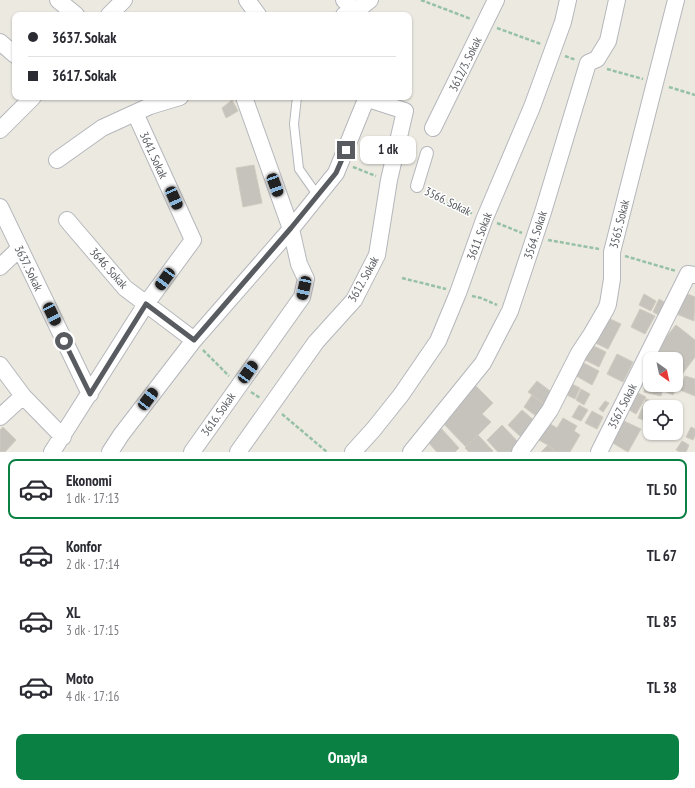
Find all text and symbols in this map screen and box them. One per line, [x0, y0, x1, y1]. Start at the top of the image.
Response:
text: 3637. Sokak [52, 28, 116, 47]
street label: 3612/3. Sokak [445, 34, 485, 94]
text: 3617. Sokak [52, 66, 116, 85]
street label: 3641. Sokak [137, 129, 171, 181]
callout: 1 dk [360, 136, 416, 164]
route end [337, 141, 355, 159]
text: 1 dk [378, 141, 398, 158]
car [265, 172, 285, 198]
street label: 3566. Sokak [422, 183, 474, 219]
car [164, 185, 184, 211]
street label: 3565. Sokak [606, 198, 632, 250]
street label: 3564. Sokak [520, 209, 550, 261]
street label: 3611. Sokak [463, 210, 495, 262]
street label: 3637. Sokak [12, 243, 47, 294]
street label: 3646. Sokak [87, 244, 132, 292]
street label: 3612. Sokak [344, 253, 382, 304]
car [153, 266, 177, 292]
car [296, 275, 312, 301]
car [41, 301, 63, 327]
route start [55, 332, 73, 350]
north arrow [643, 352, 683, 392]
map controls [643, 352, 683, 440]
car [236, 359, 260, 385]
street label: 3567. Sokak [604, 381, 640, 431]
car [136, 386, 160, 412]
street label: 3616. Sokak [198, 389, 239, 439]
button: locate [643, 400, 683, 440]
icon: car [18, 471, 54, 507]
text: Ekonomi [66, 471, 112, 490]
text: TL 50 [647, 480, 677, 499]
text: 1 dk · 17:13 [66, 490, 119, 507]
icon: car [18, 537, 54, 573]
text: Konfor [66, 537, 102, 556]
text: TL 67 [647, 546, 677, 565]
text: 2 dk · 17:14 [66, 556, 119, 573]
icon: car [18, 603, 54, 639]
text: XL [66, 603, 80, 622]
text: TL 85 [647, 612, 677, 631]
text: 3 dk · 17:15 [66, 622, 119, 639]
icon: car [18, 669, 54, 705]
text: Moto [66, 669, 94, 688]
text: TL 38 [647, 678, 677, 697]
text: 4 dk · 17:16 [66, 688, 119, 705]
button: Onayla [16, 734, 679, 780]

